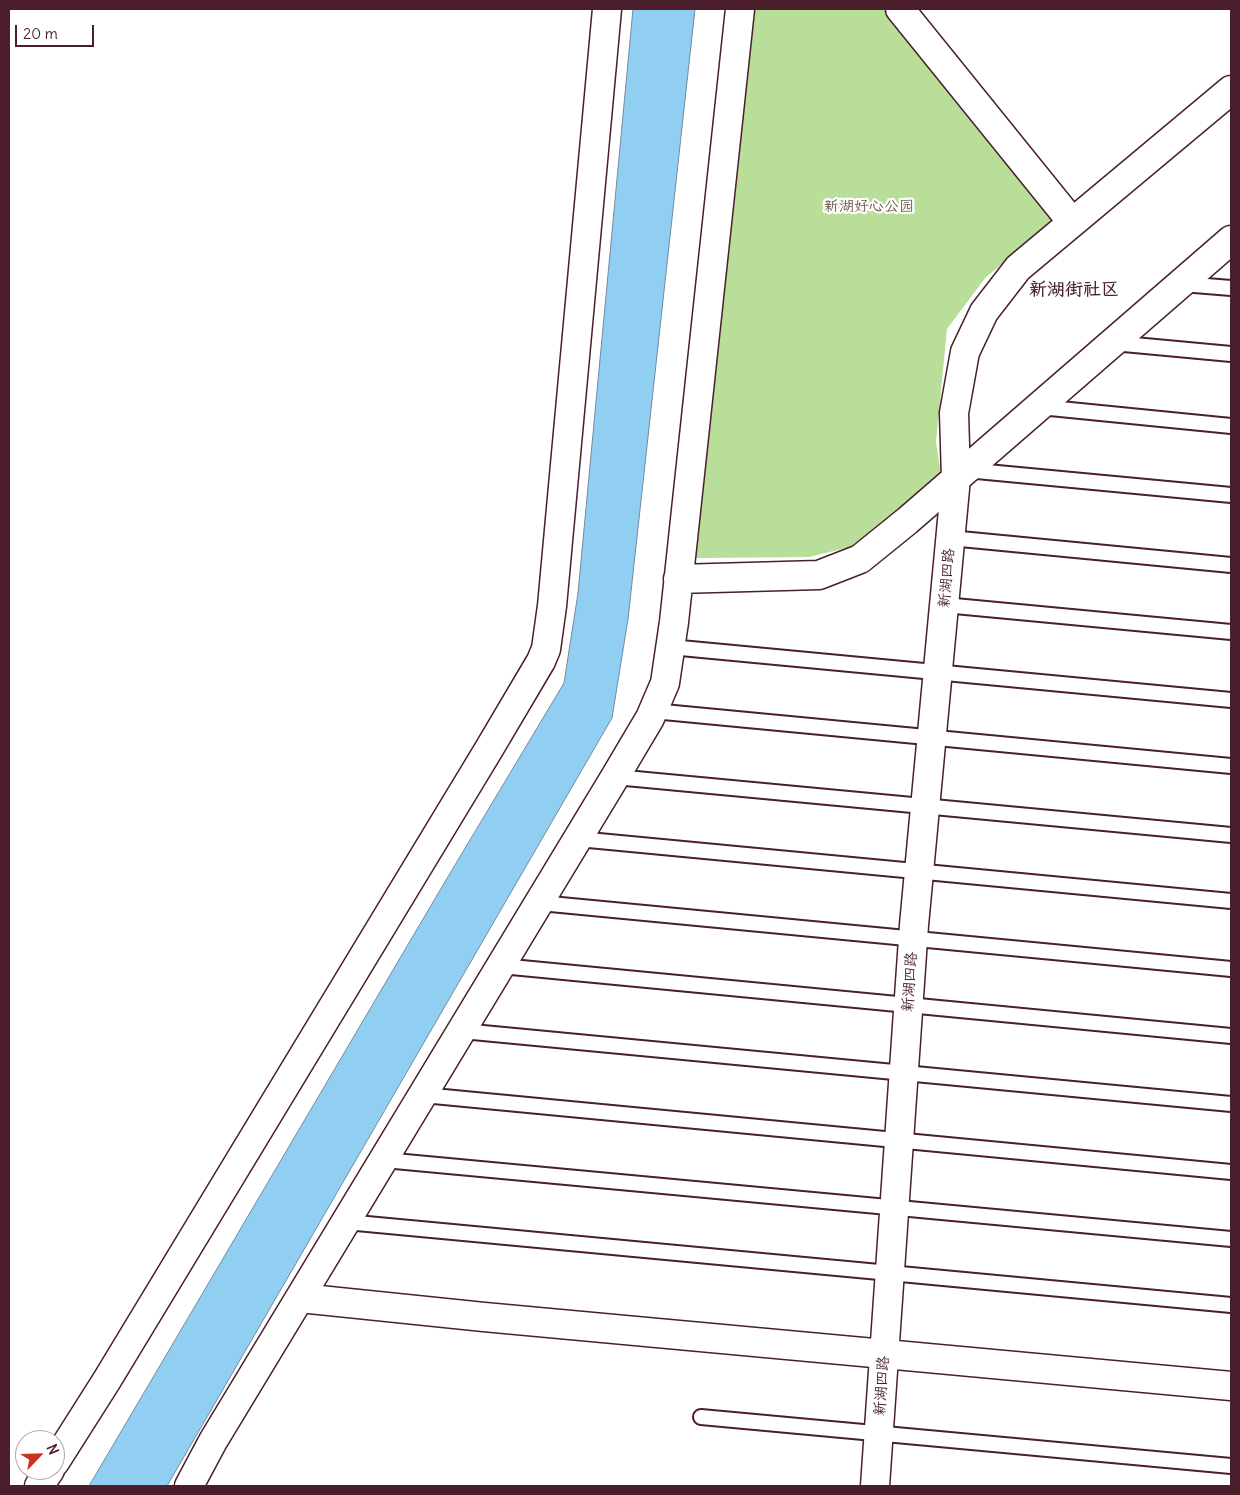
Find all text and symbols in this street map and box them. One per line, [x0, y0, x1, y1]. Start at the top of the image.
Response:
scale bar [18, 15, 96, 47]
text: 20 m [23, 24, 58, 43]
park label: 新湖好心公园 [824, 198, 914, 216]
district label: 新湖街社区 [1029, 279, 1119, 301]
street label: 新湖四路 [935, 547, 959, 609]
street label: 新湖四路 [899, 951, 921, 1013]
street label: 新湖四路 [871, 1355, 893, 1417]
north arrow [15, 1430, 65, 1480]
text: N [43, 1441, 63, 1457]

